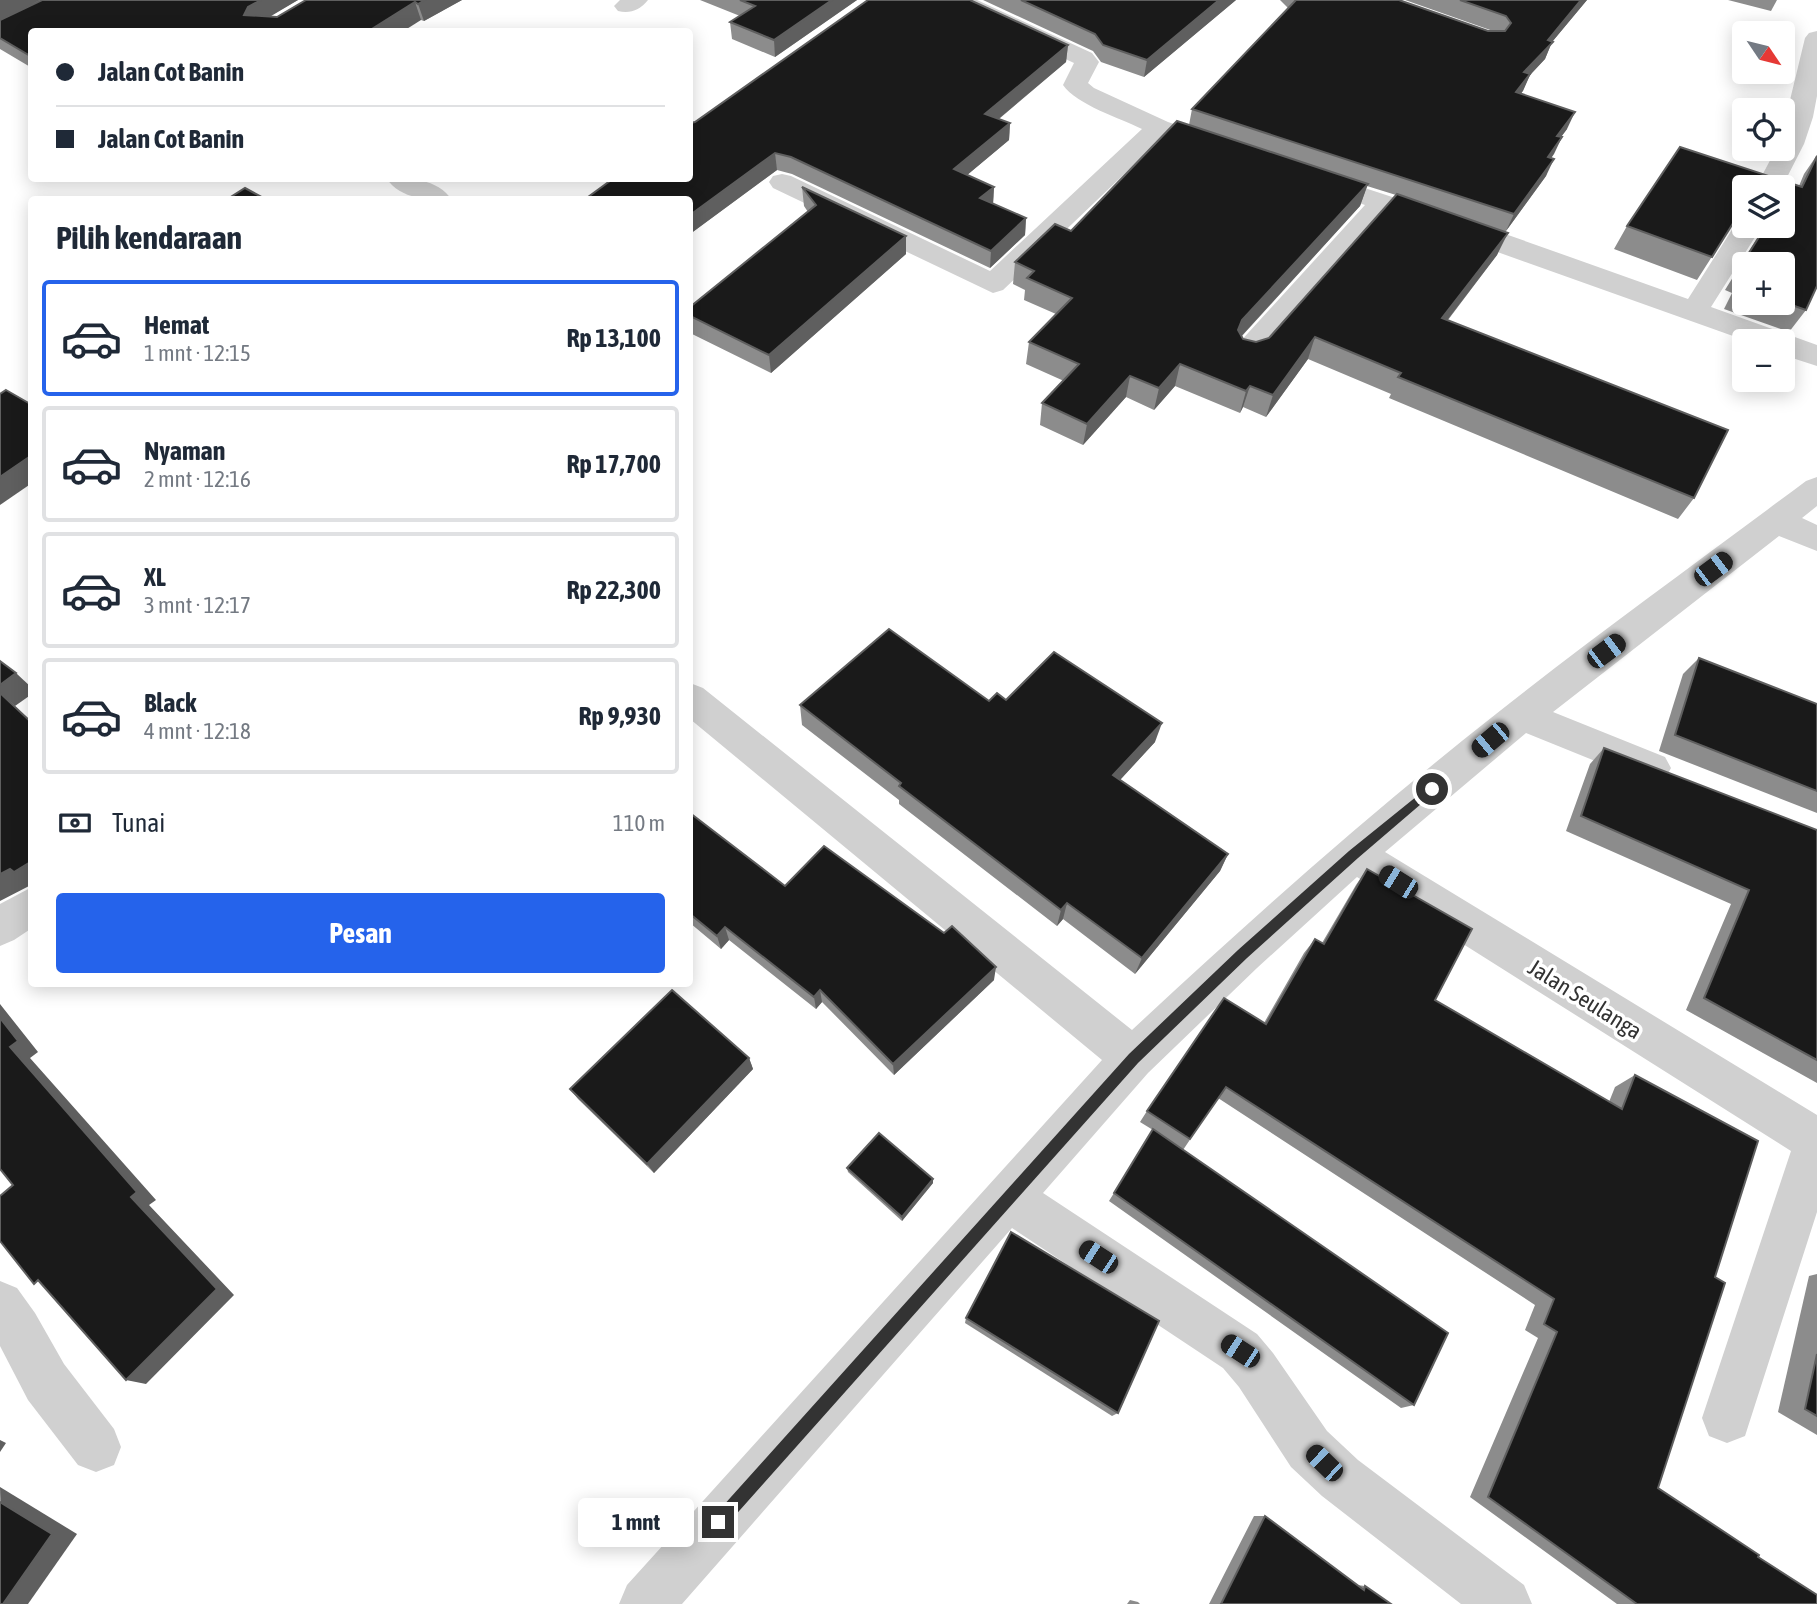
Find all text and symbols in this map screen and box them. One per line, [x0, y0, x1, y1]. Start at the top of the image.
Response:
north arrow [1732, 21, 1796, 84]
map controls [1732, 21, 1795, 392]
text: Jalan Cot Banin [98, 57, 244, 87]
button: locate [1732, 98, 1795, 161]
text: Jalan Cot Banin [98, 124, 244, 154]
button: layers [1732, 175, 1795, 238]
text: Pilih kendaraan [56, 219, 242, 256]
button: + [1732, 252, 1795, 315]
icon: car [60, 307, 123, 370]
text: Hemat [144, 310, 209, 340]
text: Rp 13,100 [566, 323, 661, 353]
button: − [1732, 329, 1795, 392]
text: 1 mnt · 12:15 [144, 340, 251, 366]
icon: car [60, 433, 123, 496]
text: Nyaman [144, 436, 225, 466]
text: Rp 17,700 [566, 449, 661, 479]
text: 2 mnt · 12:16 [144, 466, 251, 492]
car [1690, 548, 1737, 590]
icon: car [60, 559, 123, 622]
text: XL [144, 562, 166, 592]
text: Rp 22,300 [566, 575, 661, 605]
text: 3 mnt · 12:17 [144, 592, 251, 618]
car [1583, 630, 1630, 672]
icon: car [60, 685, 123, 748]
text: Black [144, 688, 196, 718]
text: Rp 9,930 [579, 701, 661, 731]
text: 4 mnt · 12:18 [144, 718, 251, 744]
car [1468, 718, 1513, 762]
route start [1416, 773, 1448, 805]
icon: cash [56, 804, 94, 842]
text: Tunai [112, 808, 165, 838]
text: 110 m [613, 810, 665, 836]
car [1375, 862, 1422, 902]
button: Pesan [56, 893, 665, 973]
street label: Jalan Seulanga [1524, 954, 1646, 1044]
car [1075, 1237, 1122, 1277]
car [1217, 1331, 1264, 1371]
car [1302, 1441, 1347, 1485]
callout: 1 mnt [578, 1498, 694, 1546]
route end [702, 1506, 734, 1538]
text: 1 mnt [612, 1509, 660, 1535]

